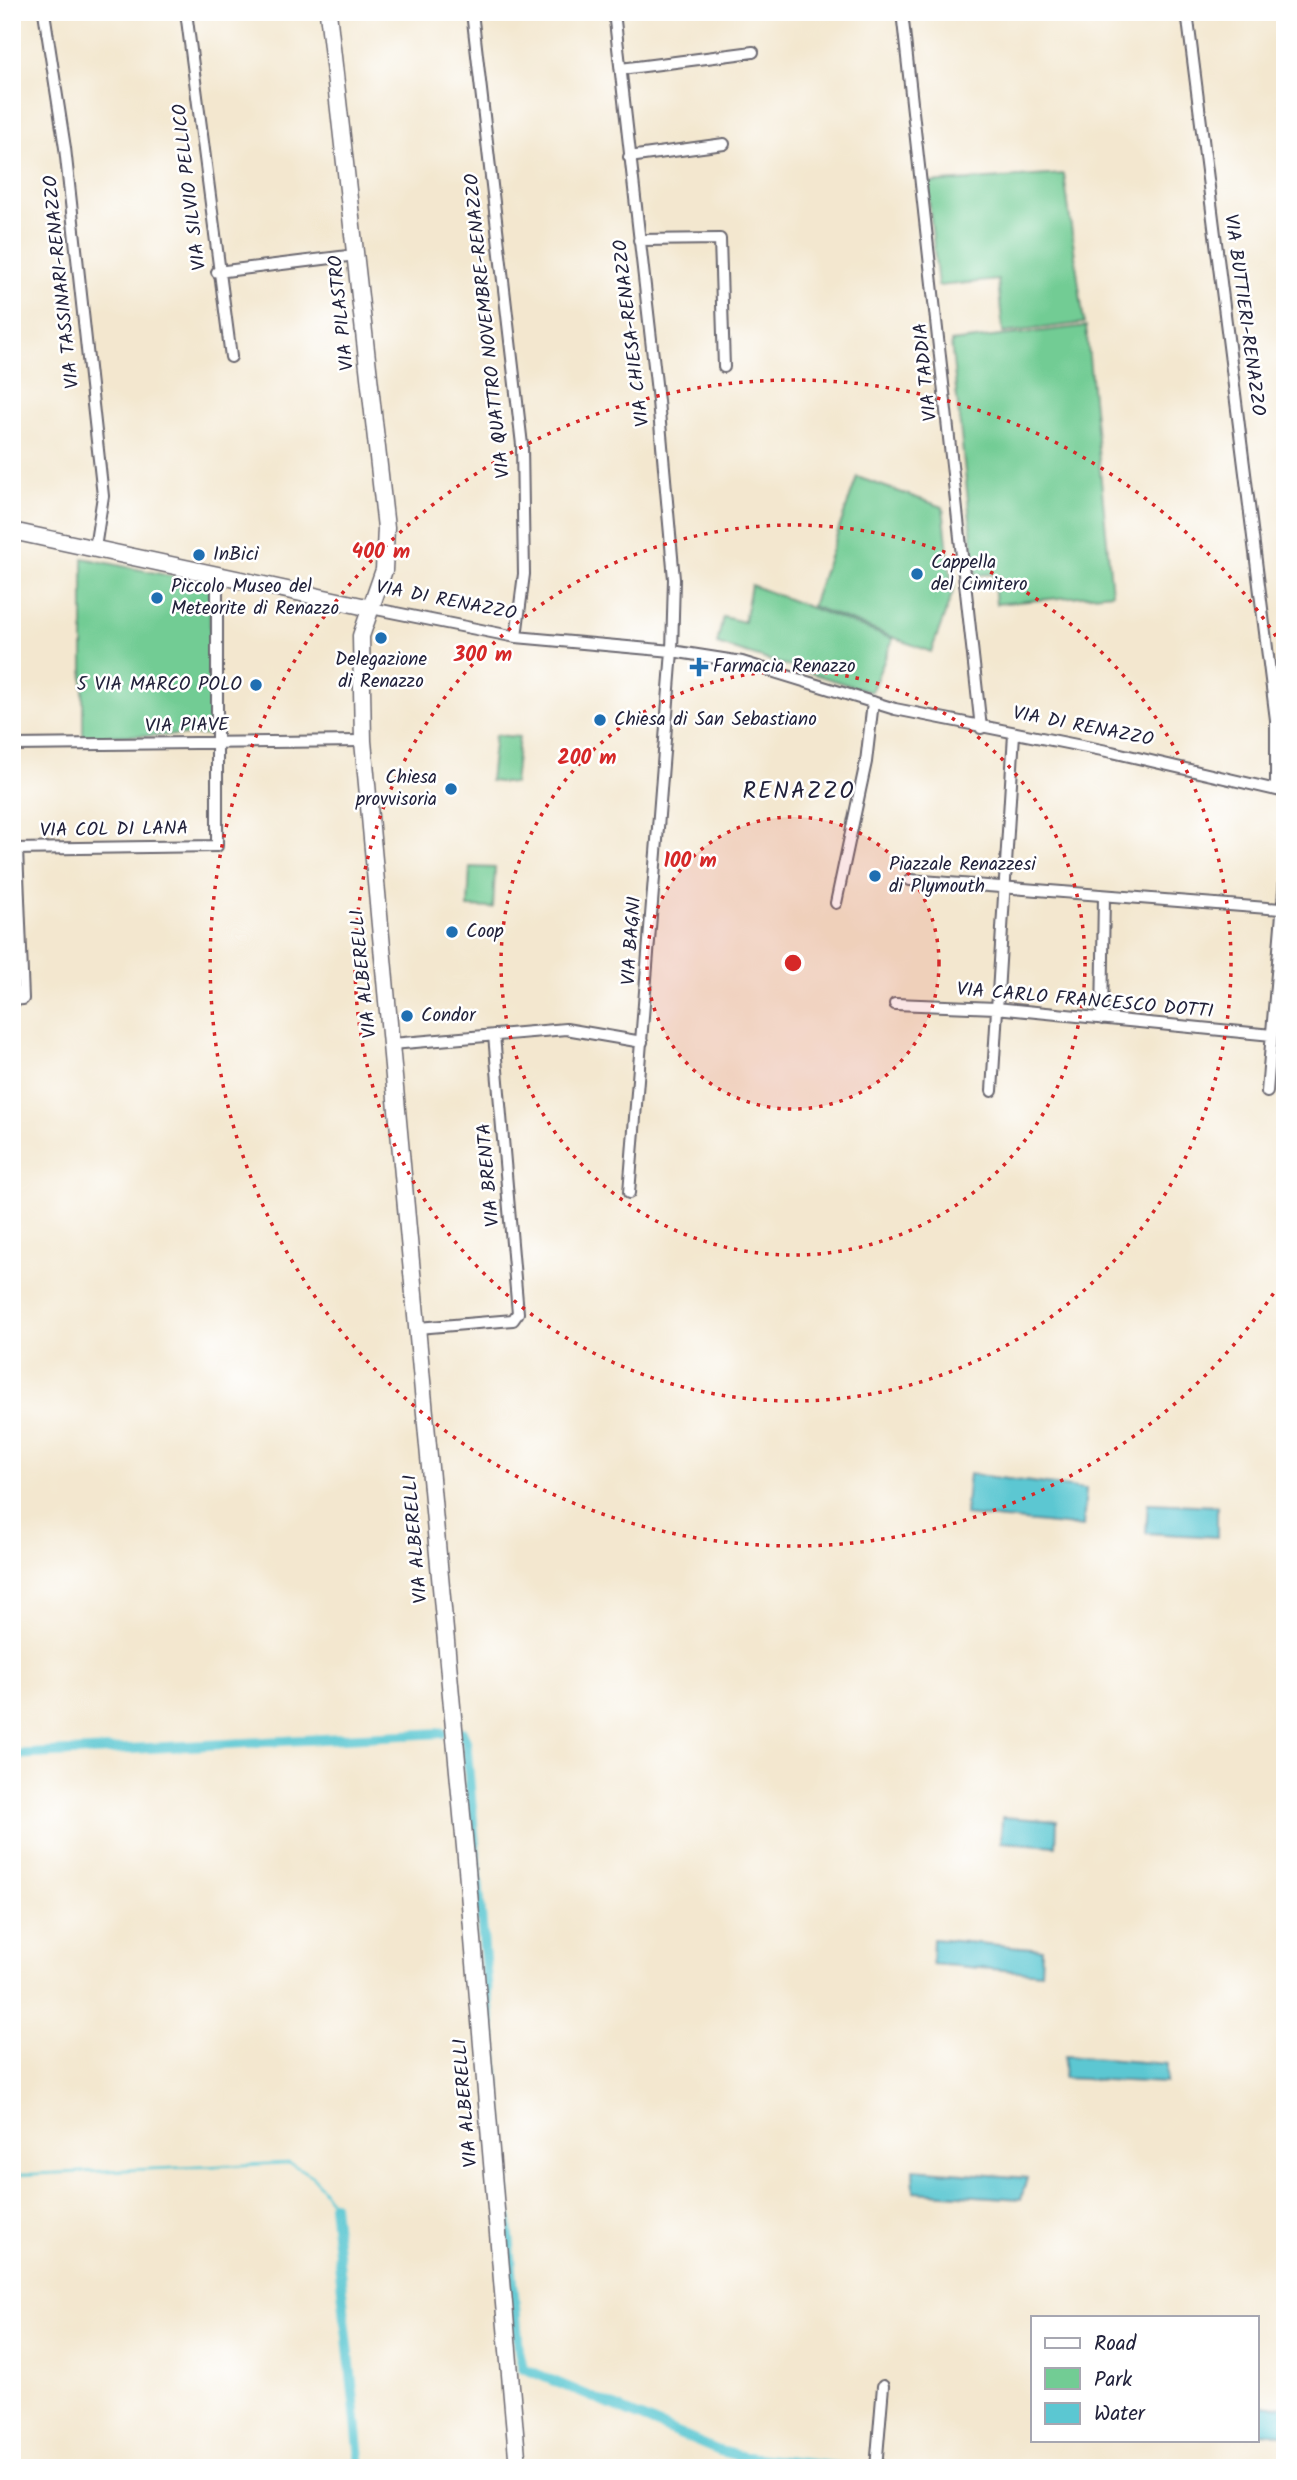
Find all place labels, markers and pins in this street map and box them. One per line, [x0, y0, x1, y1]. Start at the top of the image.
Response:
place label: InBici [213, 540, 260, 570]
marker: InBici [191, 547, 207, 563]
place label: Cappella del Cimitero [931, 548, 1028, 600]
marker: Cappella del Cimitero [909, 566, 925, 582]
place label: Piccolo Museo del Meteorite di Renazzo [171, 572, 339, 624]
marker: Piccolo Museo del Meteorite di Renazzo [149, 590, 165, 606]
marker: Delegazione di Renazzo [373, 630, 389, 646]
place label: Delegazione di Renazzo [335, 645, 427, 697]
place label: Farmacia Renazzo [713, 652, 856, 682]
marker: Farmacia Renazzo [691, 659, 707, 675]
place label: 5 VIA MARCO POLO [77, 670, 242, 700]
marker: 5 VIA MARCO POLO [248, 677, 264, 693]
place label: Chiesa di San Sebastiano [614, 705, 817, 735]
marker: Chiesa di San Sebastiano [592, 712, 608, 728]
place label: Chiesa provvisoria [355, 763, 437, 815]
marker: Chiesa provvisoria [443, 781, 459, 797]
place label: Piazzale Renazzesi di Plymouth [889, 850, 1037, 902]
marker: Piazzale Renazzesi di Plymouth [867, 868, 883, 884]
place label: Coop [466, 917, 504, 947]
marker: Coop [444, 924, 460, 940]
centre of rings [781, 951, 805, 975]
place label: Condor [421, 1001, 477, 1031]
marker: Condor [399, 1008, 415, 1024]

